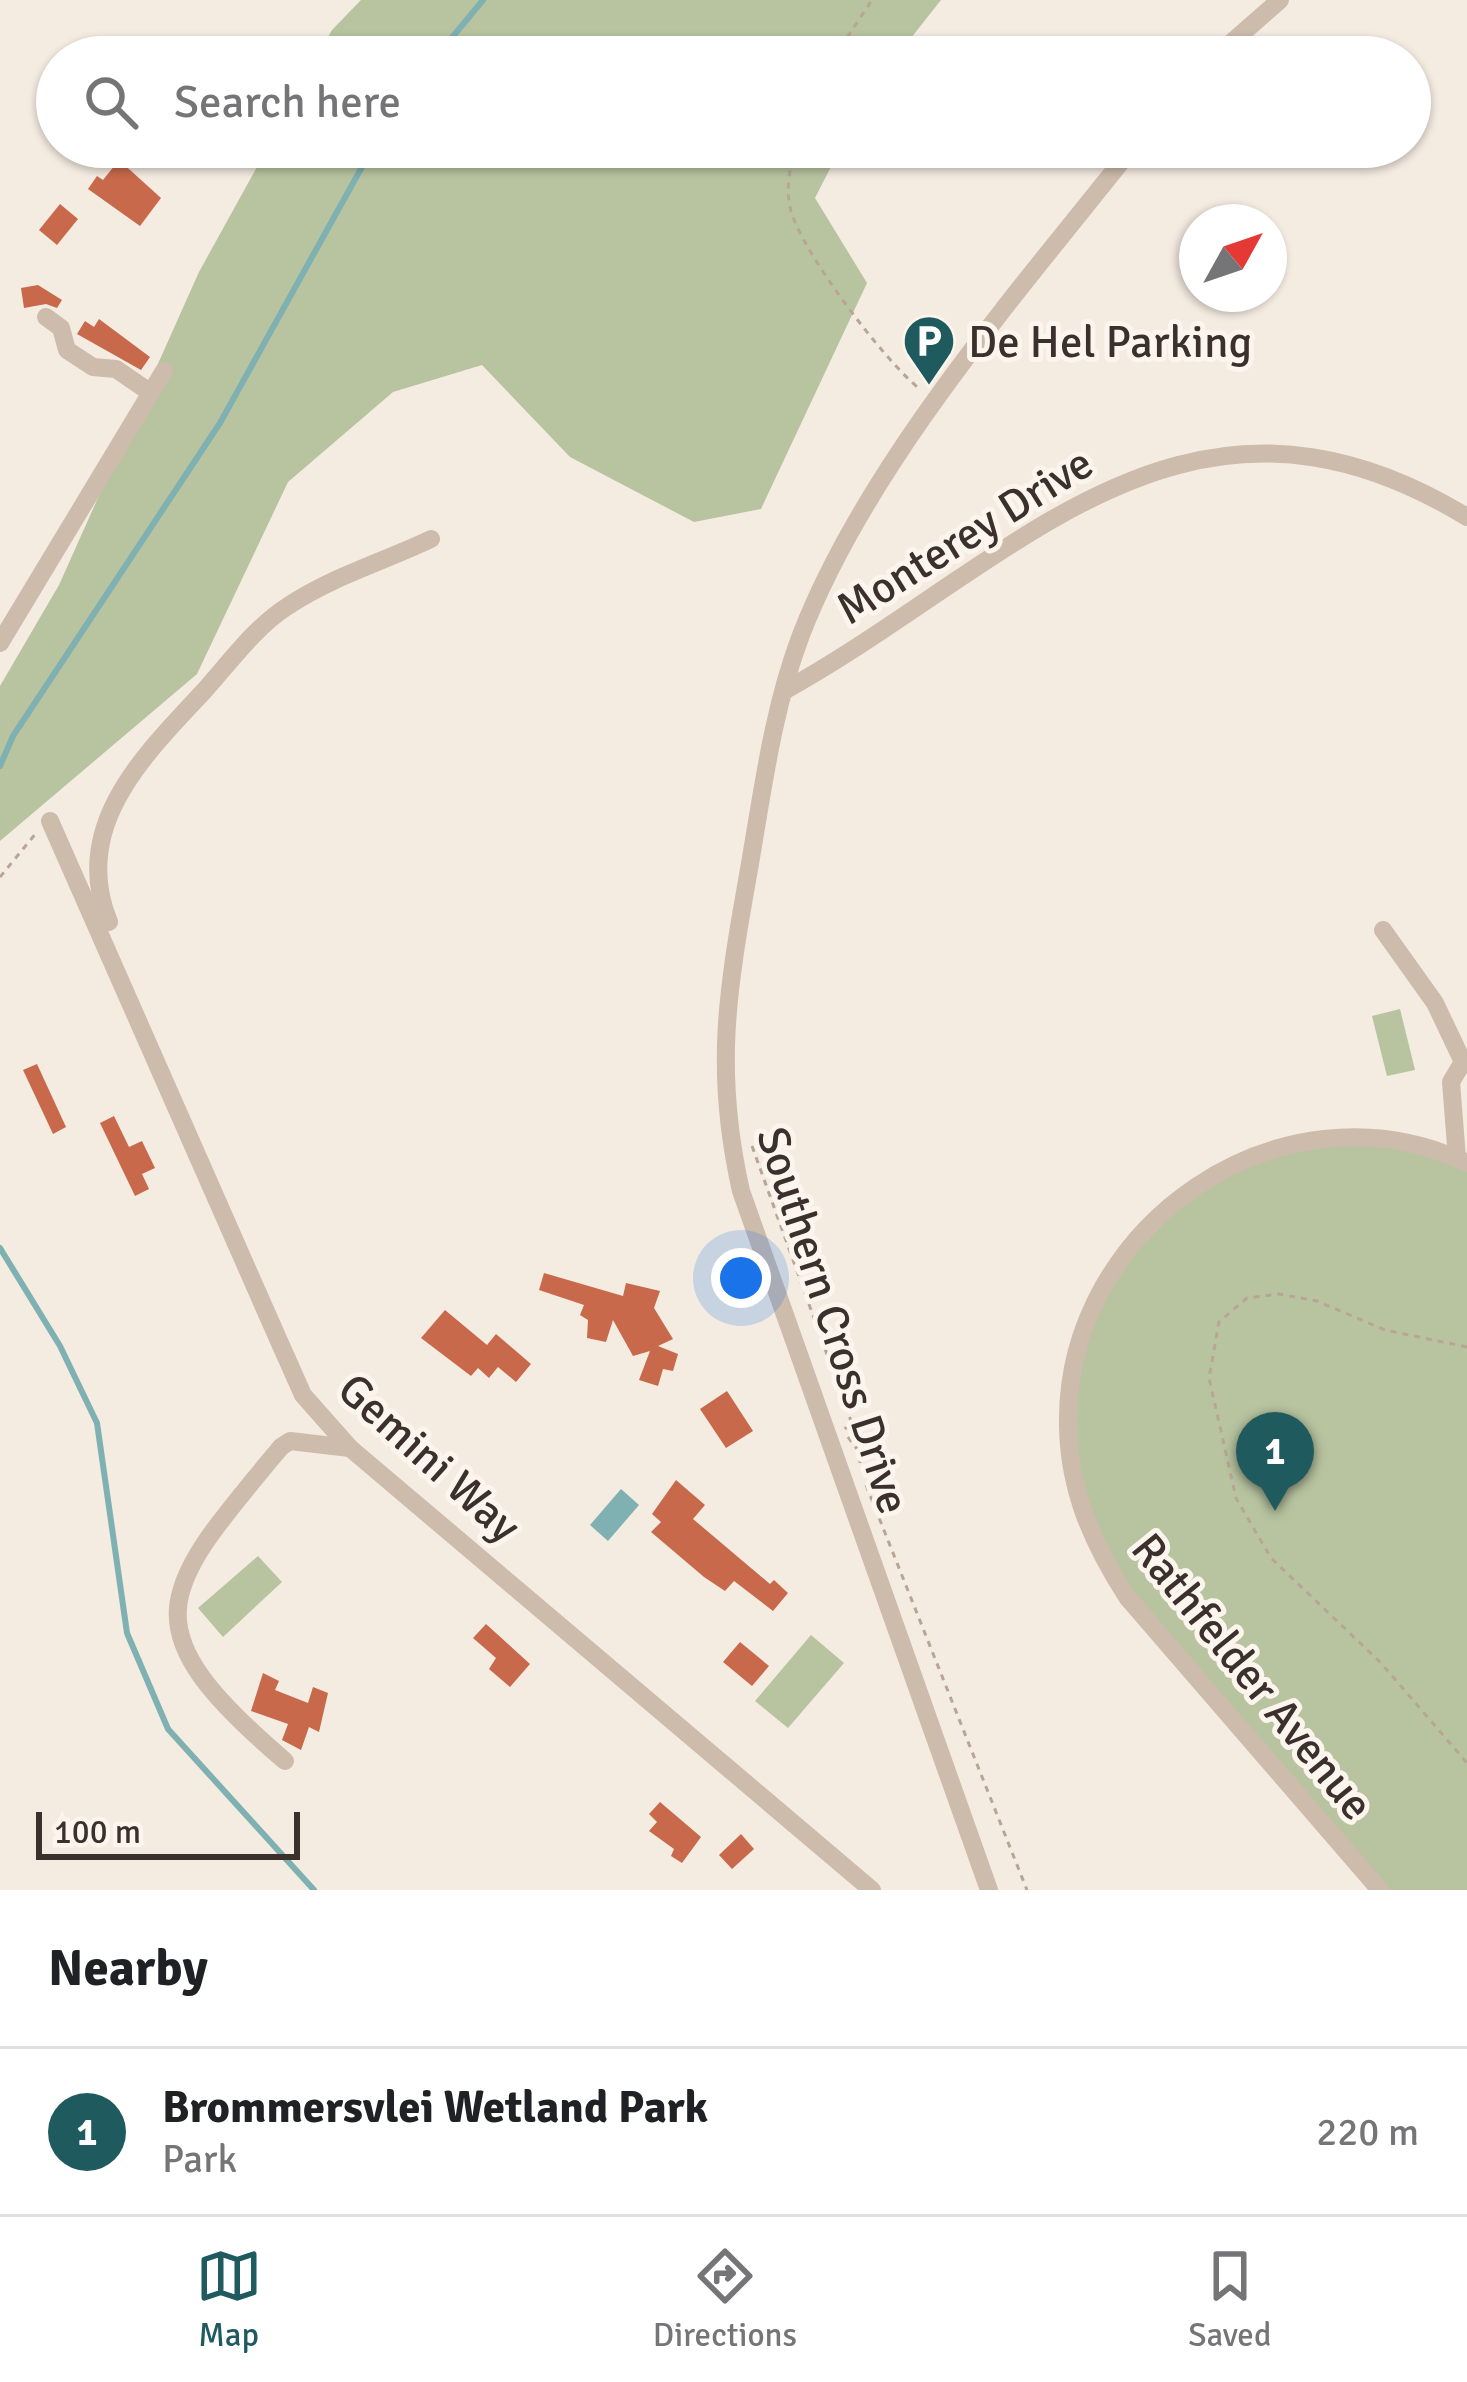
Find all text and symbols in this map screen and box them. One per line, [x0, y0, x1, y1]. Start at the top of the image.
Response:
search box [36, 36, 1431, 168]
icon: search [78, 69, 144, 135]
text: Search here [174, 75, 401, 130]
north arrow [1179, 204, 1287, 312]
parking icon: De Hel Parking [901, 313, 957, 387]
place label: De Hel Parking [968, 315, 1252, 370]
street label: Monterey Drive [827, 436, 1103, 637]
street label: Southern Cross Drive [744, 1120, 921, 1521]
your location [711, 1248, 771, 1308]
street label: Gemini Way [327, 1362, 531, 1554]
pin: 1 [1236, 1412, 1314, 1511]
street label: Rathfelder Avenue [1119, 1522, 1384, 1831]
scale bar [36, 1806, 300, 1859]
text: 100 m [54, 1812, 141, 1853]
text: Nearby [48, 1937, 208, 2000]
text: Brommersvlei Wetland Park [162, 2080, 708, 2135]
text: 1 [76, 2108, 98, 2156]
text: 220 m [1316, 2108, 1419, 2156]
text: Park [162, 2135, 237, 2183]
tab: Map [196, 2243, 262, 2356]
tab: Directions [653, 2243, 797, 2356]
tab: Saved [1188, 2243, 1271, 2356]

